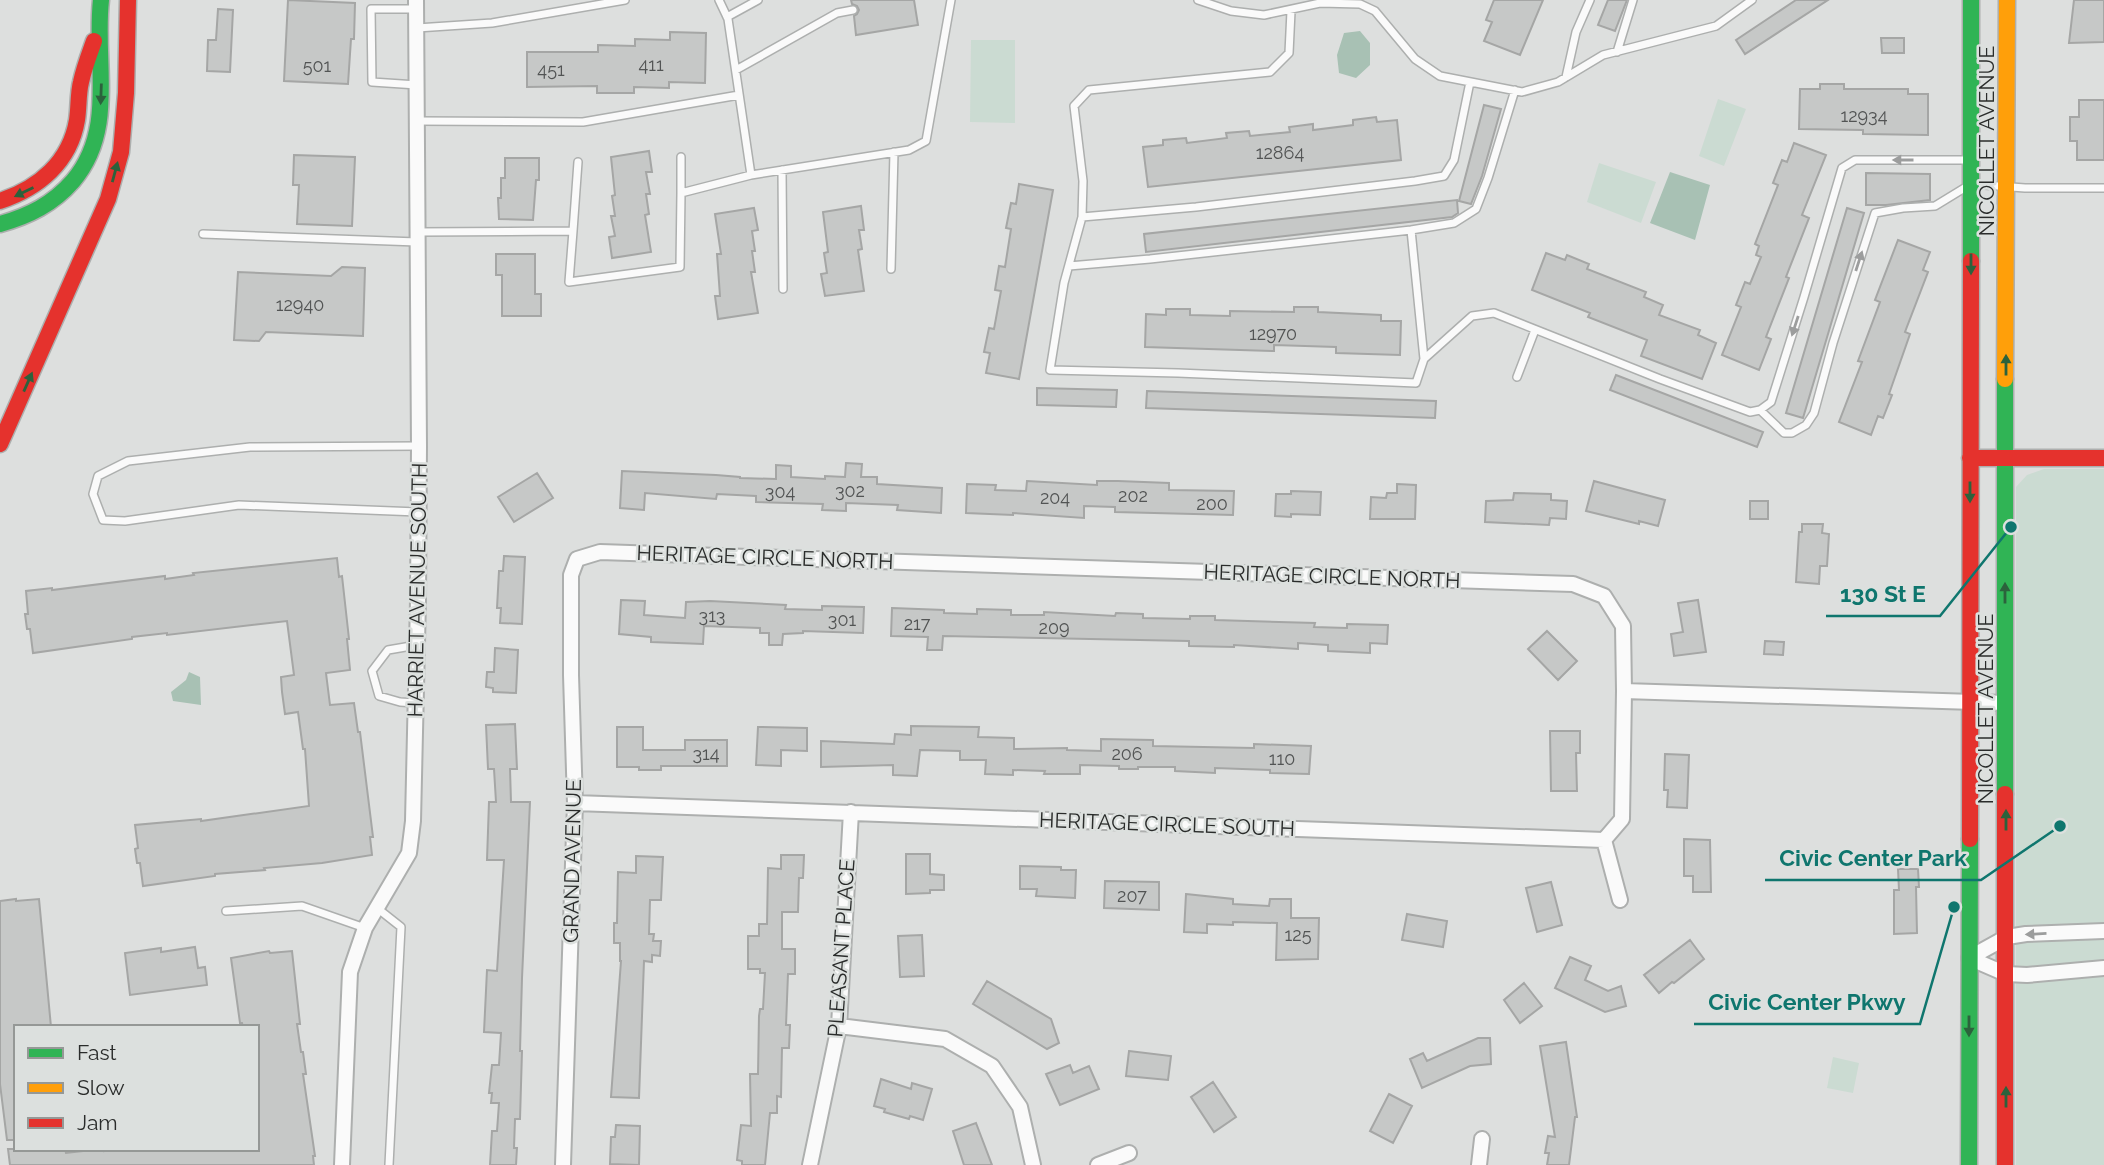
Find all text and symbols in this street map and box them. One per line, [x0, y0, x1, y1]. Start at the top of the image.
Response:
street label: NICOLLET AVENUE [1974, 46, 1999, 236]
house number: 411 [638, 54, 664, 75]
house number: 501 [303, 55, 332, 76]
house number: 451 [537, 59, 565, 80]
one-way arrow [95, 83, 106, 105]
house number: 12934 [1840, 105, 1888, 126]
house number: 12864 [1256, 142, 1304, 163]
one-way arrow [1892, 154, 1914, 166]
one-way arrow [111, 161, 121, 182]
one-way arrow [13, 186, 34, 198]
one-way arrow [1854, 251, 1865, 272]
one-way arrow [1965, 253, 1977, 275]
house number: 12940 [276, 294, 324, 315]
one-way arrow [1789, 315, 1800, 336]
house number: 12970 [1249, 323, 1297, 344]
one-way arrow [2000, 354, 2012, 376]
one-way arrow [22, 371, 33, 392]
street label: HARRIET AVENUE SOUTH [402, 462, 432, 718]
house number: 302 [835, 480, 865, 501]
house number: 304 [765, 481, 795, 502]
one-way arrow [1964, 481, 1976, 503]
house number: 202 [1118, 485, 1148, 506]
house number: 204 [1040, 487, 1070, 508]
house number: 200 [1196, 493, 1228, 514]
street label: HERITAGE CIRCLE NORTH [636, 540, 894, 574]
street label: HERITAGE CIRCLE NORTH [1203, 559, 1461, 593]
callout: 130 St E [1826, 572, 1940, 616]
text: 130 St E [1840, 580, 1926, 607]
one-way arrow [1999, 582, 2011, 604]
house number: 313 [699, 605, 725, 626]
house number: 301 [828, 609, 856, 630]
house number: 217 [904, 613, 931, 634]
street label: NICOLLET AVENUE [1973, 614, 1998, 804]
house number: 209 [1039, 617, 1069, 638]
house number: 314 [692, 743, 720, 764]
house number: 206 [1111, 743, 1143, 764]
house number: 110 [1269, 748, 1295, 769]
street label: GRAND AVENUE [558, 779, 586, 943]
street label: HERITAGE CIRCLE SOUTH [1039, 807, 1295, 841]
one-way arrow [2000, 809, 2012, 831]
callout: Civic Center Park [1765, 836, 1981, 880]
text: Civic Center Park [1779, 844, 1967, 871]
street label: PLEASANT PLACE [822, 858, 860, 1038]
house number: 207 [1117, 885, 1147, 906]
house number: 125 [1285, 924, 1312, 945]
one-way arrow [2025, 929, 2047, 940]
callout: Civic Center Pkwy [1694, 980, 1920, 1024]
text: Civic Center Pkwy [1708, 988, 1906, 1015]
one-way arrow [1963, 1015, 1975, 1037]
legend [14, 1025, 259, 1151]
text: Fast [77, 1040, 117, 1065]
text: Slow [77, 1075, 125, 1100]
one-way arrow [2000, 1086, 2012, 1108]
text: Jam [77, 1110, 118, 1135]

